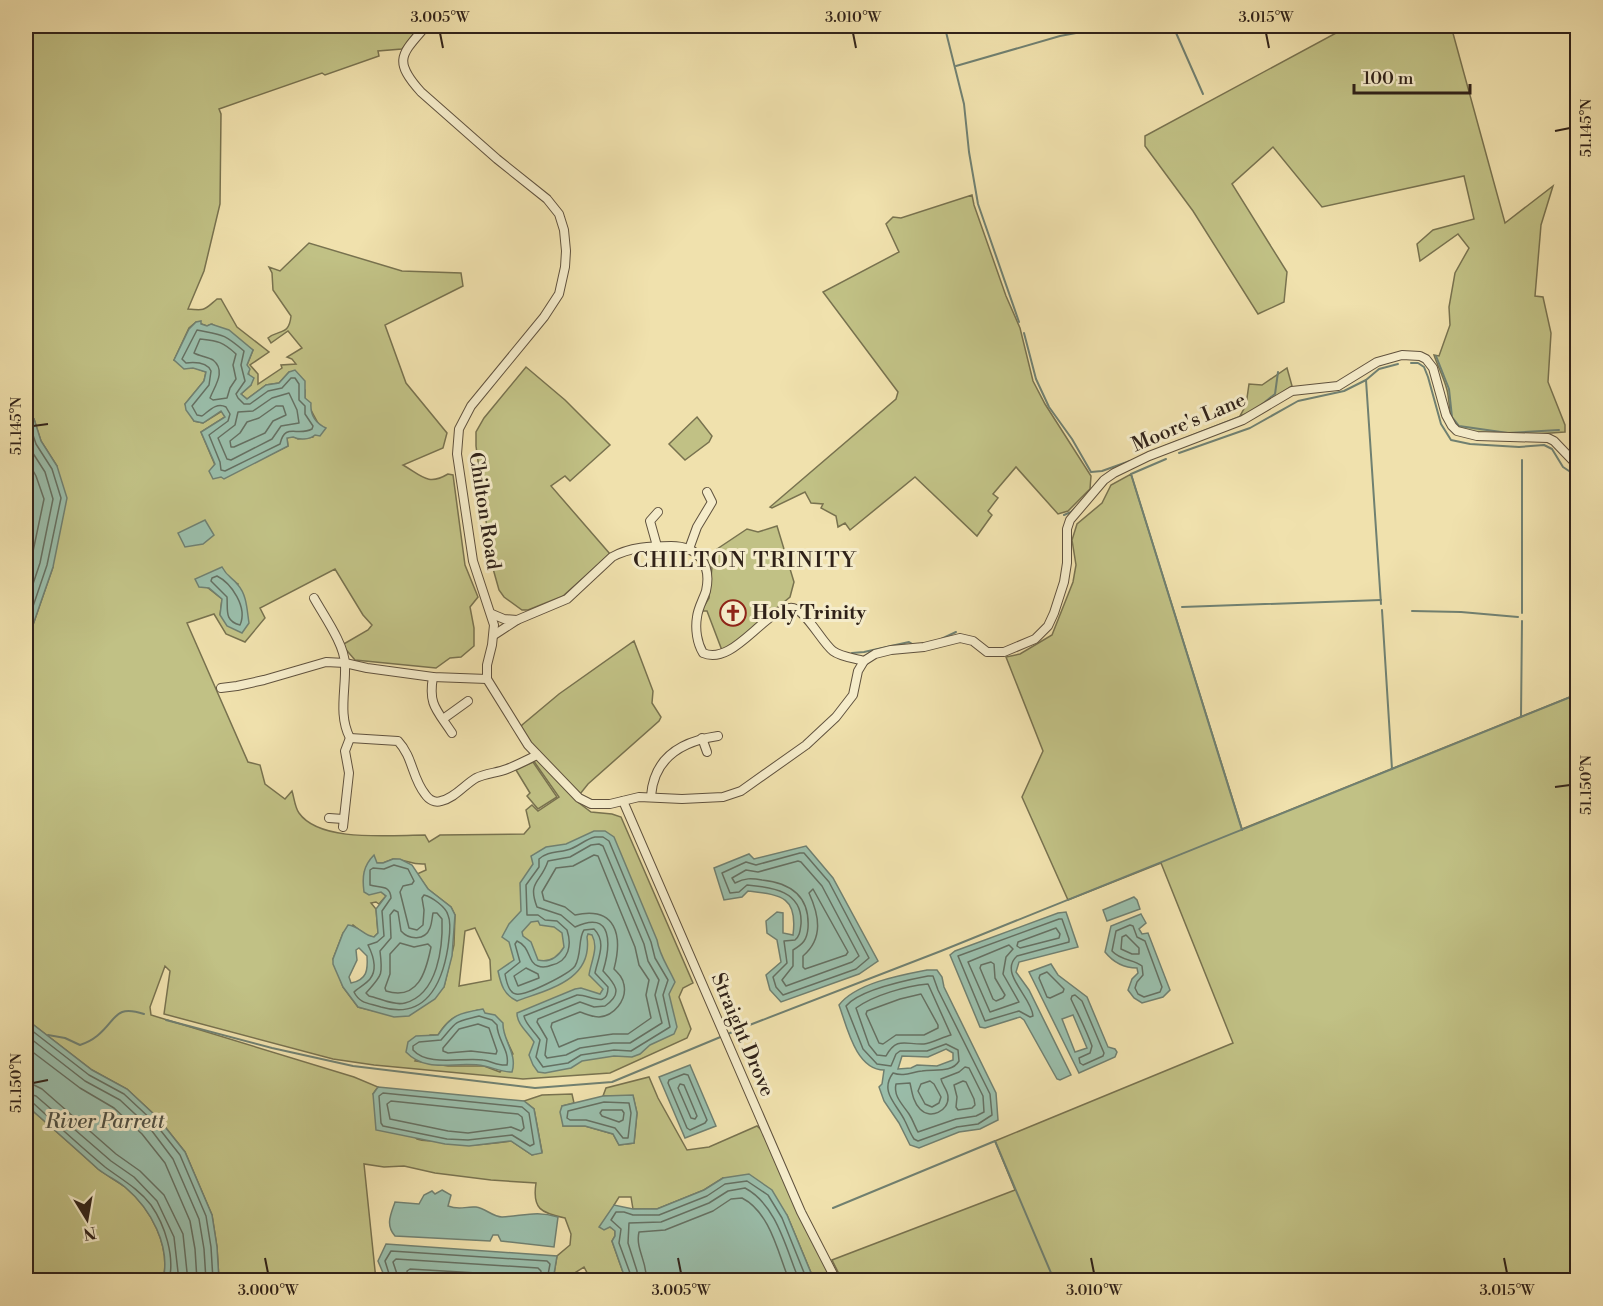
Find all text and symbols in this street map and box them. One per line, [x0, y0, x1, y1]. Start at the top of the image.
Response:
text: 3.005°W [411, 8, 470, 27]
text: 3.010°W [825, 8, 881, 27]
text: 3.015°W [1239, 8, 1294, 27]
scale bar [1354, 57, 1470, 95]
text: 100 m [1363, 67, 1414, 90]
text: 51.145°N [1577, 99, 1596, 157]
street label: Moore's Lane [1128, 388, 1250, 458]
text: 51.145°N [7, 397, 26, 455]
street label: Chilton Road [462, 450, 506, 572]
district label: CHILTON TRINITY [633, 547, 857, 574]
church icon: Holy Trinity [718, 598, 748, 628]
place label: Holy Trinity [752, 601, 867, 626]
text: 51.150°N [1577, 755, 1596, 815]
street label: Straight Drove [705, 969, 779, 1101]
text: 51.150°N [7, 1053, 26, 1113]
water label: River Parrett [44, 1109, 166, 1135]
north arrow [57, 1189, 117, 1249]
text: N [81, 1222, 98, 1244]
text: 3.000°W [238, 1281, 299, 1300]
text: 3.005°W [652, 1281, 711, 1300]
text: 3.010°W [1066, 1281, 1122, 1300]
text: 3.015°W [1480, 1281, 1535, 1300]

